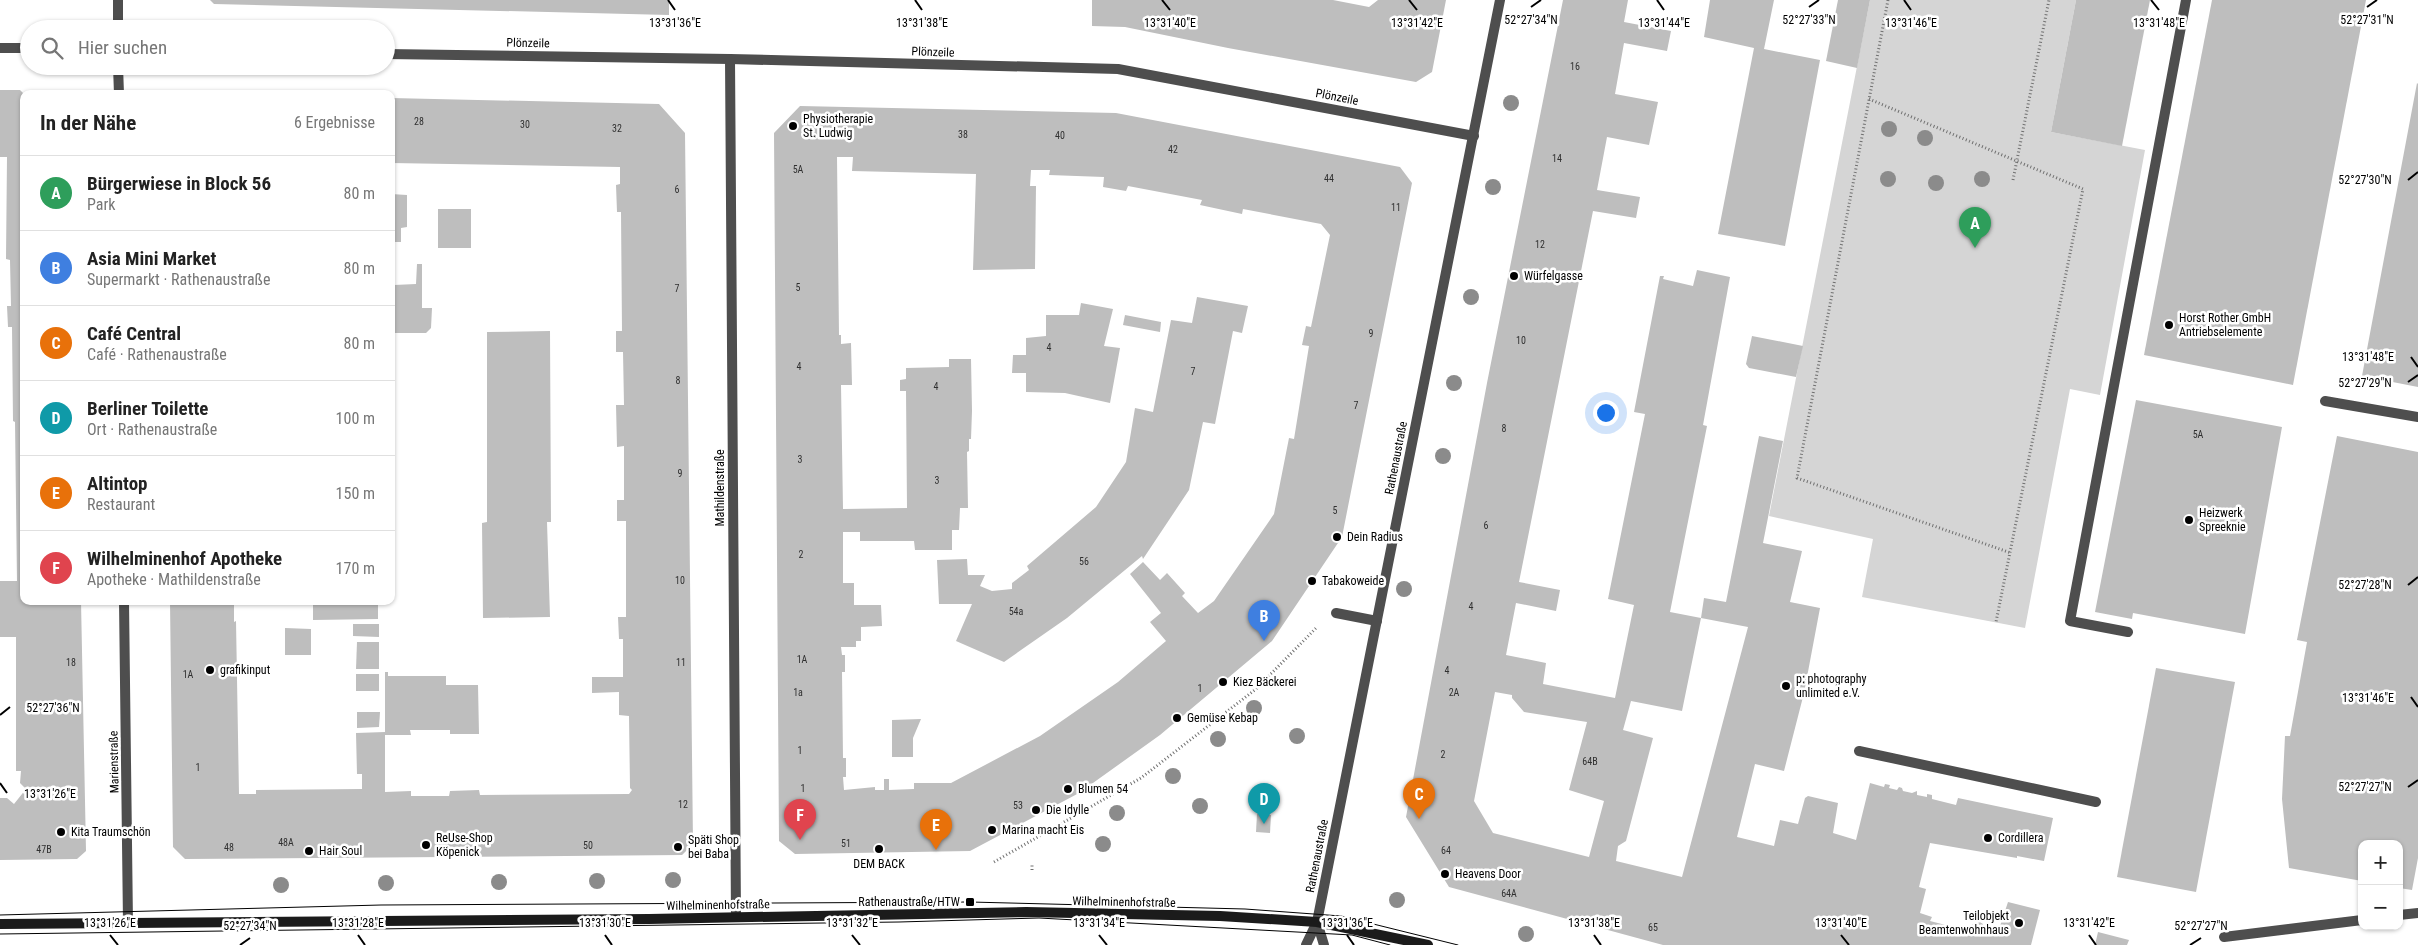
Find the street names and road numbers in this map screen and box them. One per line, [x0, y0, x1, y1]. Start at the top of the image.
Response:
street label: Plönzeile [506, 36, 550, 50]
street label: Plönzeile [911, 44, 955, 60]
street label: Plönzeile [1314, 86, 1360, 108]
street label: Rathenaustraße [1382, 420, 1410, 496]
street label: Mathildenstraße [713, 449, 727, 527]
street label: Marienstraße [106, 730, 122, 793]
street label: Rathenaustraße [1303, 818, 1331, 894]
street label: Wilhelminenhofstraße [1072, 894, 1176, 910]
street label: Wilhelminenhofstraße [666, 897, 770, 913]

